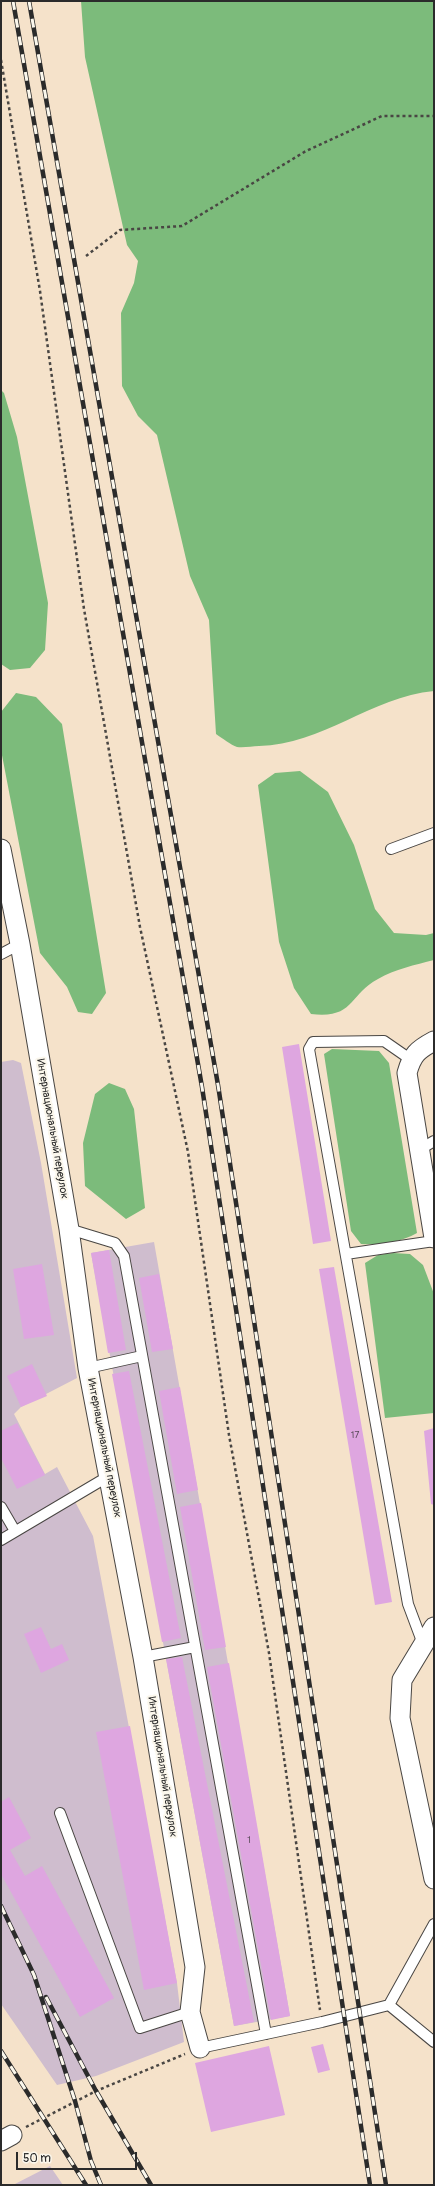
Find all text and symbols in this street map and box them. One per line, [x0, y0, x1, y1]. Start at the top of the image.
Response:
street label: Интернациональный переулок [33, 1058, 71, 1200]
street label: Интернациональный переулок [84, 1377, 124, 1519]
house number: 17 [351, 1431, 359, 1441]
street label: Интернациональный переулок [144, 1696, 180, 1838]
house number: 1 [247, 1836, 251, 1846]
scale bar [18, 2144, 139, 2170]
text: 50 m [23, 2151, 51, 2166]

